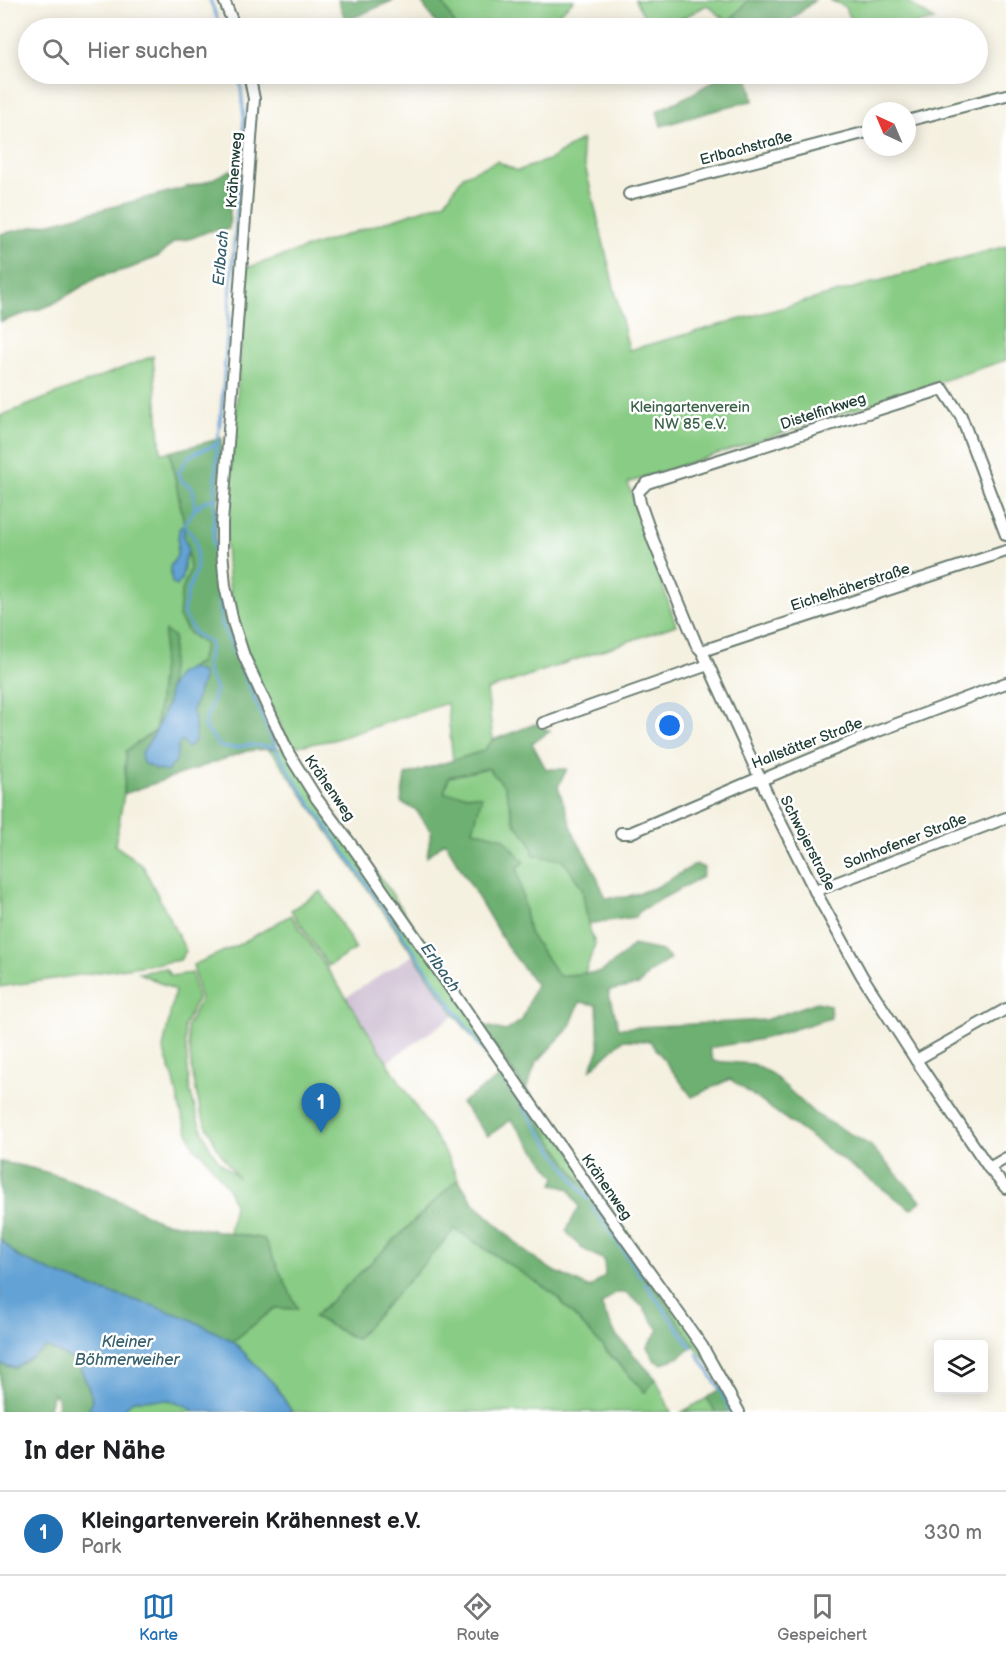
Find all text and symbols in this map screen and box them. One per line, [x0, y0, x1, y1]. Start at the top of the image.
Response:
search box [18, 18, 988, 84]
icon: search [39, 35, 72, 68]
text: Hier suchen [87, 38, 208, 65]
north arrow [862, 102, 916, 156]
street label: Erlbachstraße [698, 127, 794, 170]
street label: Krähenweg [222, 131, 247, 209]
water label: Erlbach [210, 230, 233, 286]
street label: Distelfinkweg [778, 389, 868, 434]
park label: Kleingartenverein NW 85 e.V. [630, 398, 750, 434]
street label: Eichelhäherstraße [788, 559, 912, 616]
your location [655, 711, 684, 740]
street label: Hallstätter Straße [749, 713, 866, 773]
street label: Krähenweg [300, 752, 359, 825]
street label: Schwojerstraße [775, 792, 840, 894]
street label: Solnhofener Straße [841, 809, 969, 874]
water label: Erlbach [416, 940, 464, 996]
pin: 1 [302, 1084, 340, 1133]
street label: Krähenweg [577, 1151, 636, 1224]
water label: Kleiner Böhmerweiher [75, 1333, 181, 1370]
map controls [934, 1340, 988, 1394]
button: layers [934, 1340, 988, 1394]
text: In der Nähe [24, 1436, 166, 1467]
text: Kleingartenverein Krähennest e.V. [81, 1508, 421, 1535]
text: 1 [39, 1521, 48, 1545]
text: 330 m [924, 1521, 982, 1545]
text: Park [81, 1535, 121, 1559]
tab: Karte [139, 1590, 178, 1645]
tab: Route [456, 1590, 499, 1645]
tab: Gespeichert [777, 1590, 867, 1645]

